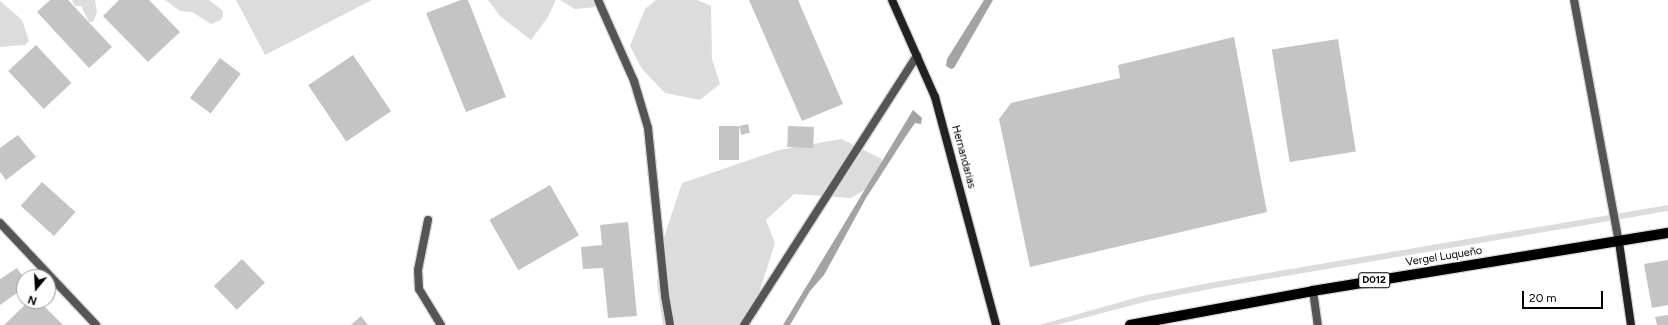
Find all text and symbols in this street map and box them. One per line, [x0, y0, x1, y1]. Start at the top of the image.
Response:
street label: Hernandarias [948, 124, 978, 190]
street label: Vergel Luqueño [1405, 244, 1483, 270]
north arrow [16, 269, 56, 309]
road number: D012 [1358, 272, 1390, 288]
scale bar [1524, 283, 1605, 309]
text: 20 m [1529, 291, 1557, 305]
text: N [26, 292, 39, 307]

